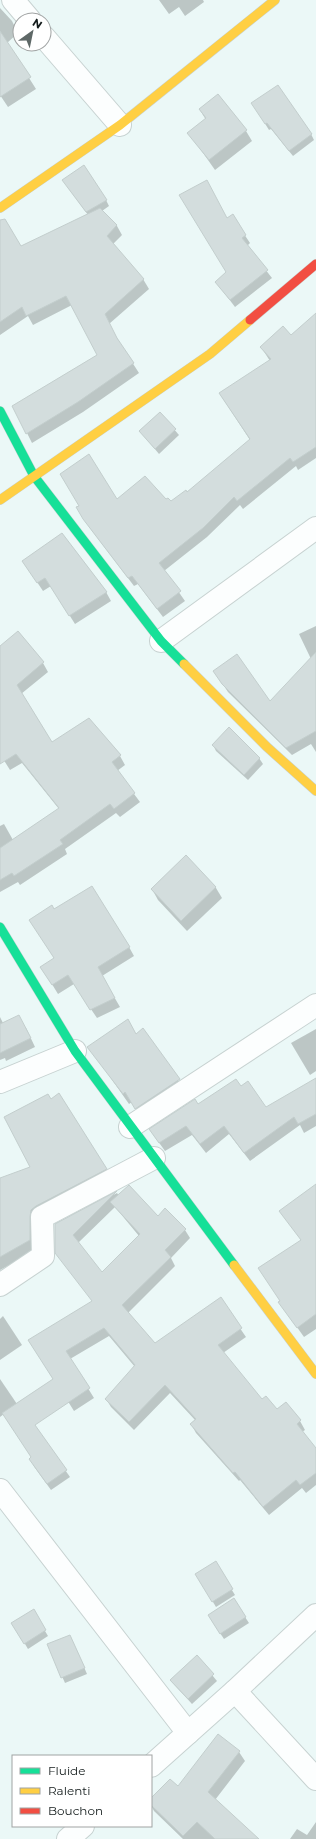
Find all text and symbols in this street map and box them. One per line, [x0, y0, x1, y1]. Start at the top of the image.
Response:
north arrow [12, 12, 52, 52]
text: N [30, 15, 45, 32]
legend [12, 1755, 152, 1827]
text: Fluide [48, 1763, 86, 1778]
text: Ralenti [48, 1783, 90, 1798]
text: Bouchon [48, 1803, 103, 1818]

